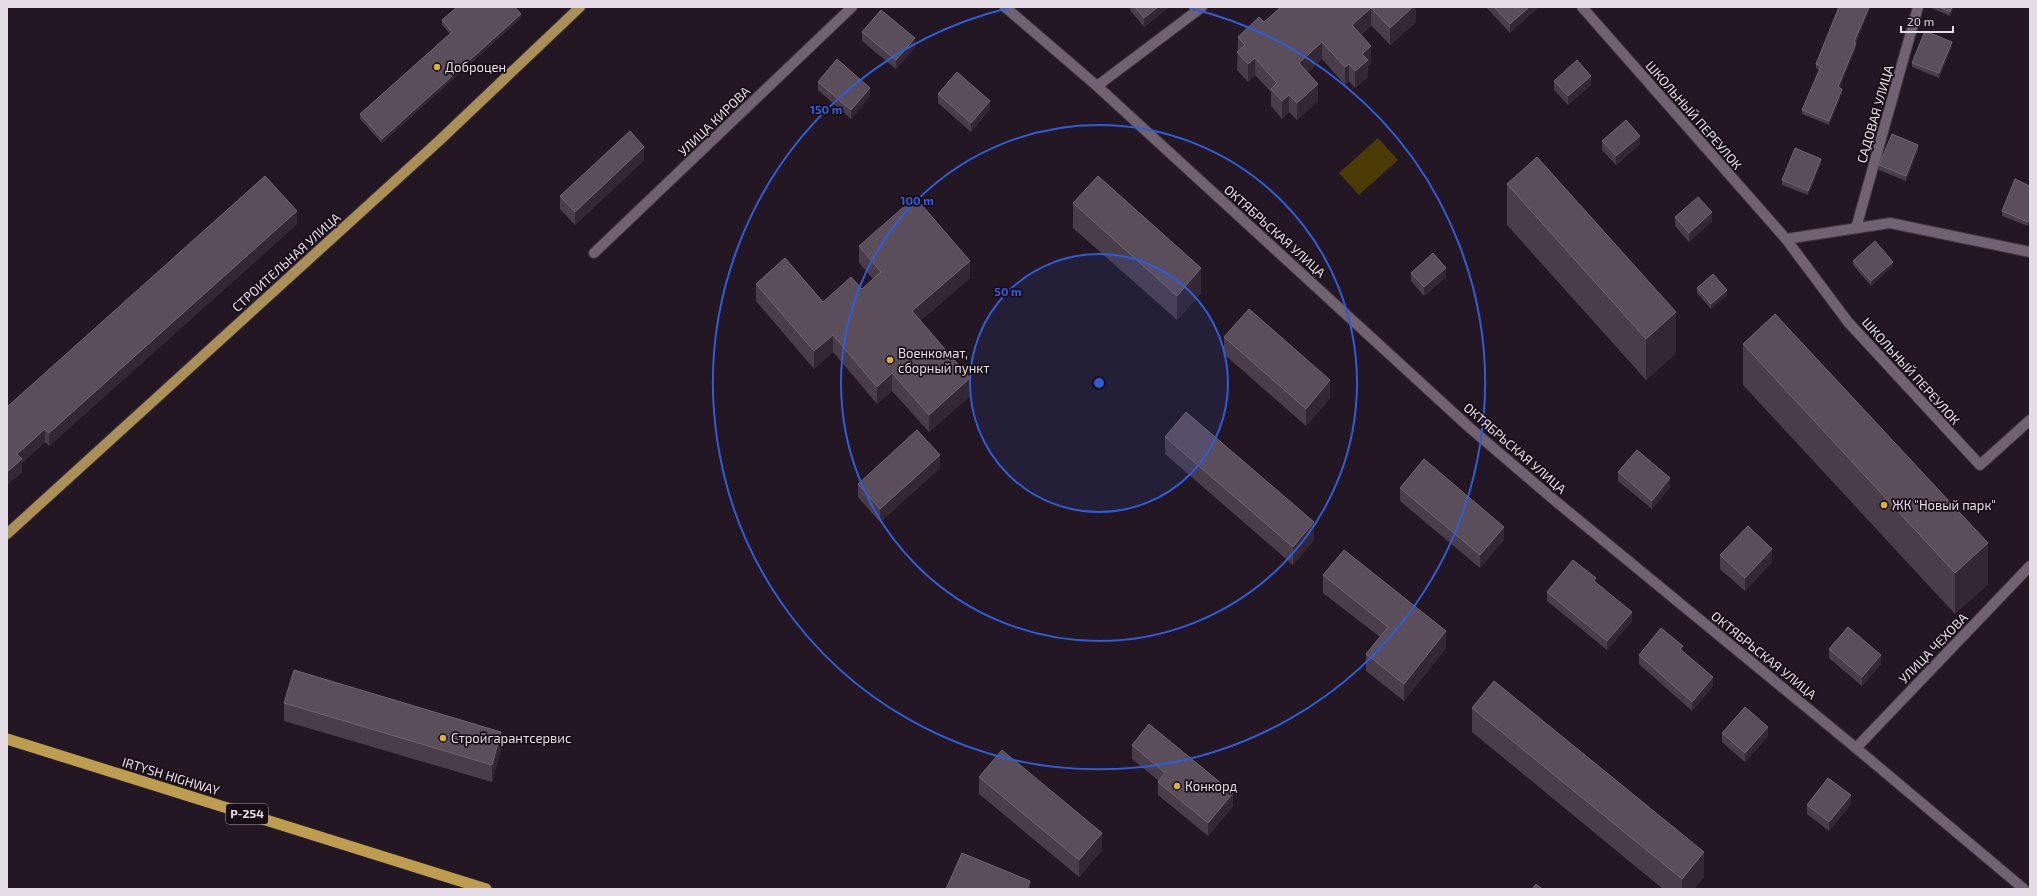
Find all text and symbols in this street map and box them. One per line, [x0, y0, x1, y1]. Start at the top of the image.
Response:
scale bar [1901, 8, 1953, 34]
text: 20 m [1907, 14, 1934, 28]
street label: ШКОЛЬНЫЙ ПЕРЕУЛОК [1642, 57, 1746, 173]
place label: Доброцен [445, 59, 506, 75]
marker: Доброцен [432, 62, 442, 72]
street label: САДОВАЯ УЛИЦА [1853, 63, 1897, 165]
street label: УЛИЦА КИРОВА [675, 83, 753, 159]
text: 150 m [810, 102, 842, 116]
street label: ОКТЯБРЬСКАЯ УЛИЦА [1221, 181, 1329, 281]
text: 100 m [900, 193, 934, 207]
street label: СТРОИТЕЛЬНАЯ УЛИЦА [229, 209, 343, 315]
text: 50 m [994, 284, 1022, 298]
street label: ШКОЛЬНЫЙ ПЕРЕУЛОК [1859, 314, 1963, 428]
place label: Военкомат, сборный пункт [898, 345, 990, 376]
marker: Военкомат, сборный пункт [885, 355, 895, 365]
centre of rings [1092, 376, 1106, 390]
street label: ОКТЯБРЬСКАЯ УЛИЦА [1460, 399, 1570, 497]
place label: ЖК "Новый парк" [1892, 497, 1996, 513]
marker: ЖК "Новый парк" [1879, 500, 1889, 510]
street label: ОКТЯБРЬСКАЯ УЛИЦА [1708, 608, 1820, 702]
street label: УЛИЦА ЧЕХОВА [1895, 609, 1971, 687]
place label: Стройгарантсервис [451, 730, 571, 746]
marker: Стройгарантсервис [438, 733, 448, 743]
street label: IRTYSH HIGHWAY [120, 754, 222, 799]
place label: Конкорд [1185, 778, 1238, 794]
marker: Конкорд [1172, 781, 1182, 791]
road number: Р-254 [226, 804, 268, 824]

